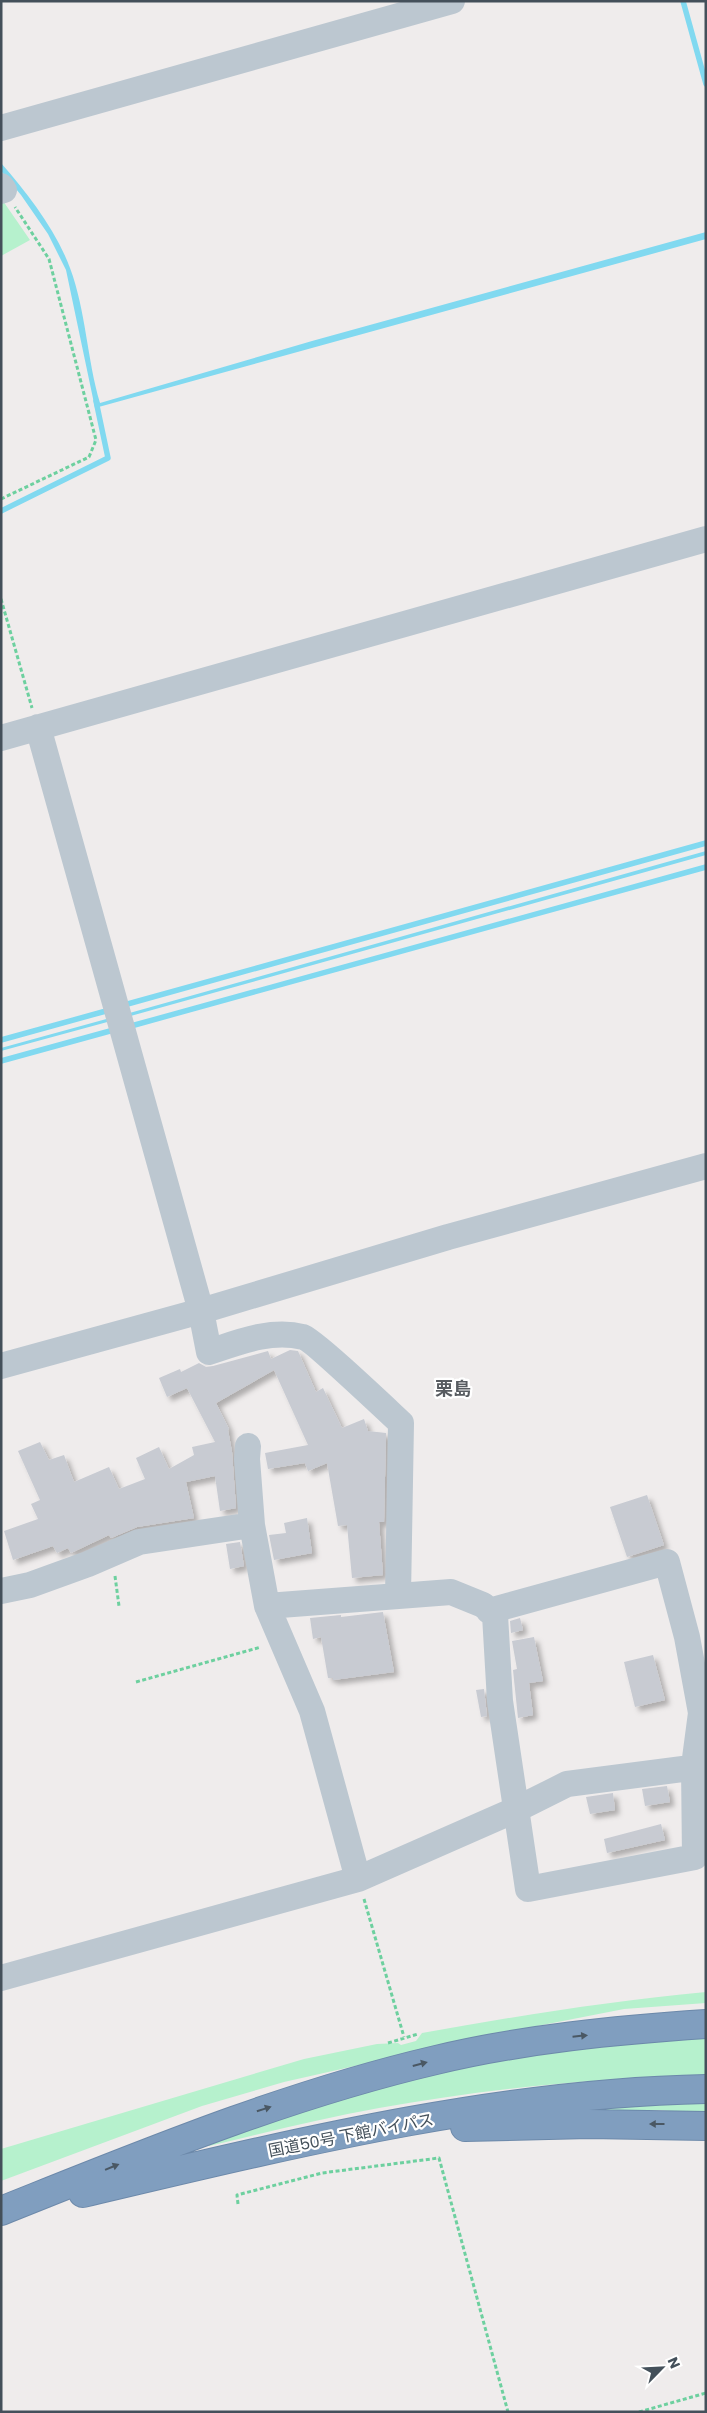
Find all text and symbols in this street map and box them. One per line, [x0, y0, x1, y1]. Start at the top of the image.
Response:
district label: 栗島 [435, 1376, 471, 1401]
one-way arrow [572, 2032, 588, 2040]
one-way arrow [412, 2060, 427, 2068]
one-way arrow [256, 2105, 271, 2113]
street label: 国道50号 下館バイパス [266, 2108, 436, 2162]
one-way arrow [649, 2120, 665, 2128]
one-way arrow [104, 2163, 119, 2170]
north arrow [637, 2343, 687, 2393]
text: N [663, 2354, 685, 2372]

